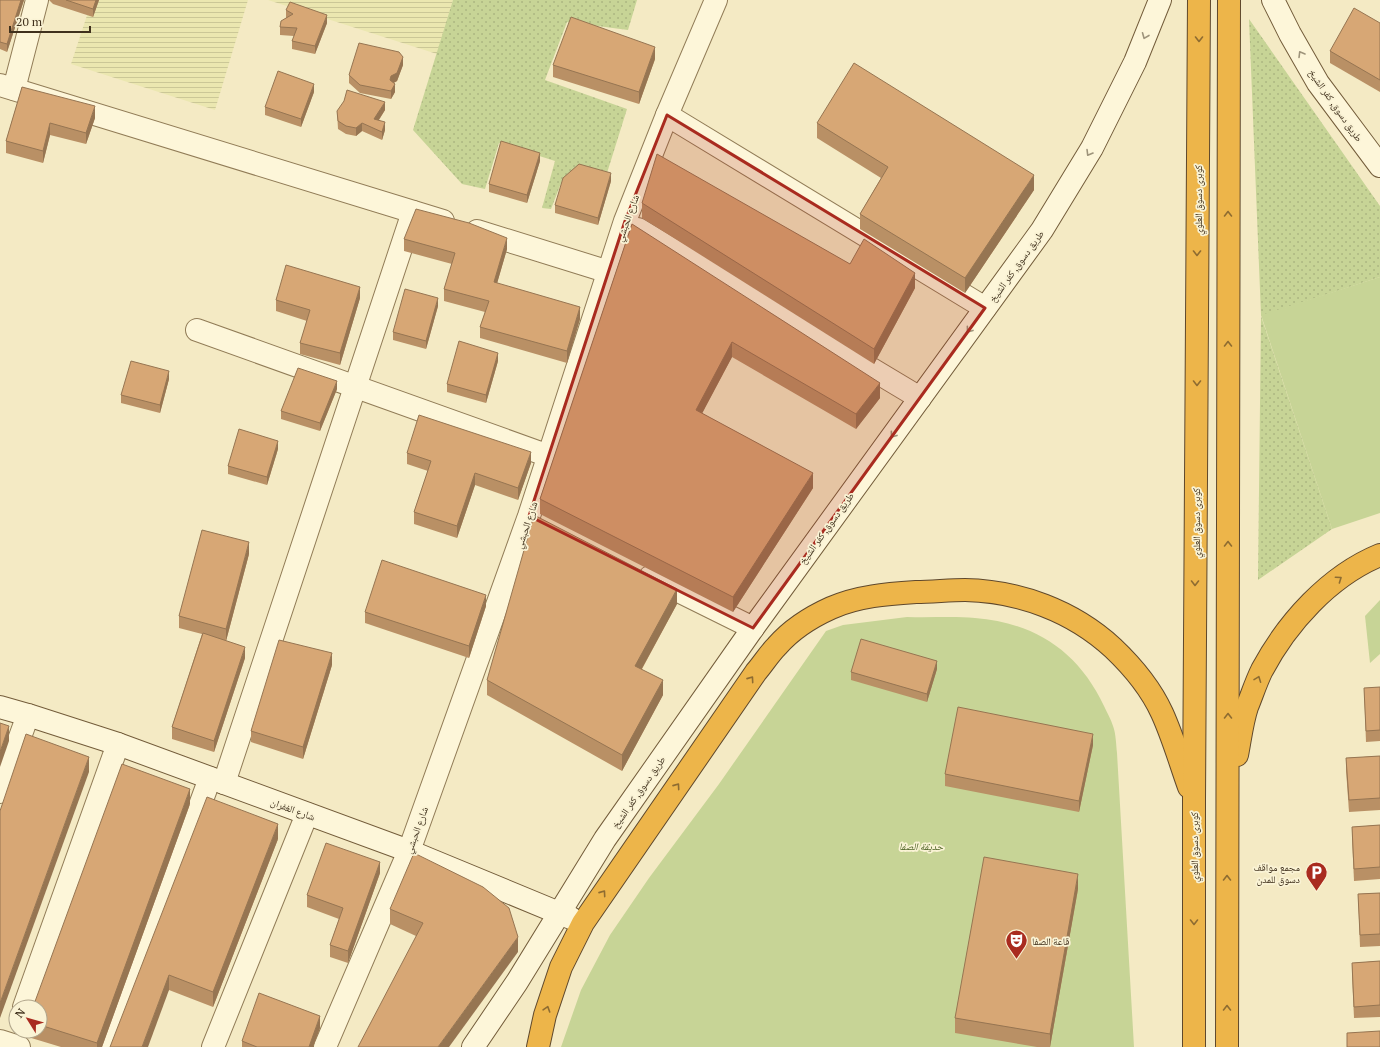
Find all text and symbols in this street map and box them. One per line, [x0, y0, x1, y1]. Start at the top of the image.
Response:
scale bar [10, 8, 90, 34]
text: 20 m [16, 14, 43, 29]
one-way arrow [1142, 33, 1150, 40]
one-way arrow [1195, 36, 1203, 42]
one-way arrow [1299, 51, 1306, 58]
street label: طريق دسوق, كفر الشيخ [1306, 67, 1366, 144]
one-way arrow [1086, 149, 1093, 156]
street label: كوبرى دسوق العلوي [1192, 165, 1207, 235]
street label: شارع الحبشي [613, 193, 644, 244]
one-way arrow [1224, 211, 1232, 217]
street label: طريق دسوق, كفر الشيخ [986, 228, 1047, 305]
one-way arrow [1193, 250, 1201, 256]
one-way arrow [967, 326, 974, 333]
one-way arrow [1224, 341, 1232, 347]
one-way arrow [1193, 380, 1201, 386]
one-way arrow [891, 431, 898, 438]
street label: كوبرى دسوق العلوي [1190, 488, 1205, 558]
street label: طريق دسوق, كفر الشيخ [796, 490, 857, 567]
street label: شارع الحبشي [512, 499, 542, 551]
one-way arrow [1224, 541, 1232, 547]
one-way arrow [1335, 577, 1342, 584]
one-way arrow [1191, 580, 1199, 586]
one-way arrow [1254, 675, 1262, 682]
one-way arrow [746, 676, 754, 683]
one-way arrow [1224, 713, 1232, 719]
street label: طريق دسوق, كفر الشيخ [609, 753, 668, 831]
one-way arrow [672, 783, 680, 790]
street label: شارع الغفران [269, 795, 317, 824]
street label: شارع الحبشي [402, 805, 433, 856]
street label: كوبرى دسوق العلوي [1188, 812, 1203, 882]
park label: حديقة الصفا [899, 840, 944, 853]
parking icon: مجمع مواقف دسوق للمدن [1303, 860, 1329, 893]
place label: مجمع مواقف دسوق للمدن [1253, 861, 1300, 886]
one-way arrow [1223, 875, 1231, 881]
one-way arrow [598, 890, 606, 897]
one-way arrow [1190, 919, 1198, 925]
theatre icon: قاعة الصفا [1004, 928, 1030, 961]
place label: قاعة الصفا [1032, 935, 1069, 948]
north arrow [8, 999, 48, 1039]
text: N [12, 1005, 29, 1021]
one-way arrow [1223, 1005, 1231, 1011]
one-way arrow [542, 1006, 550, 1013]

